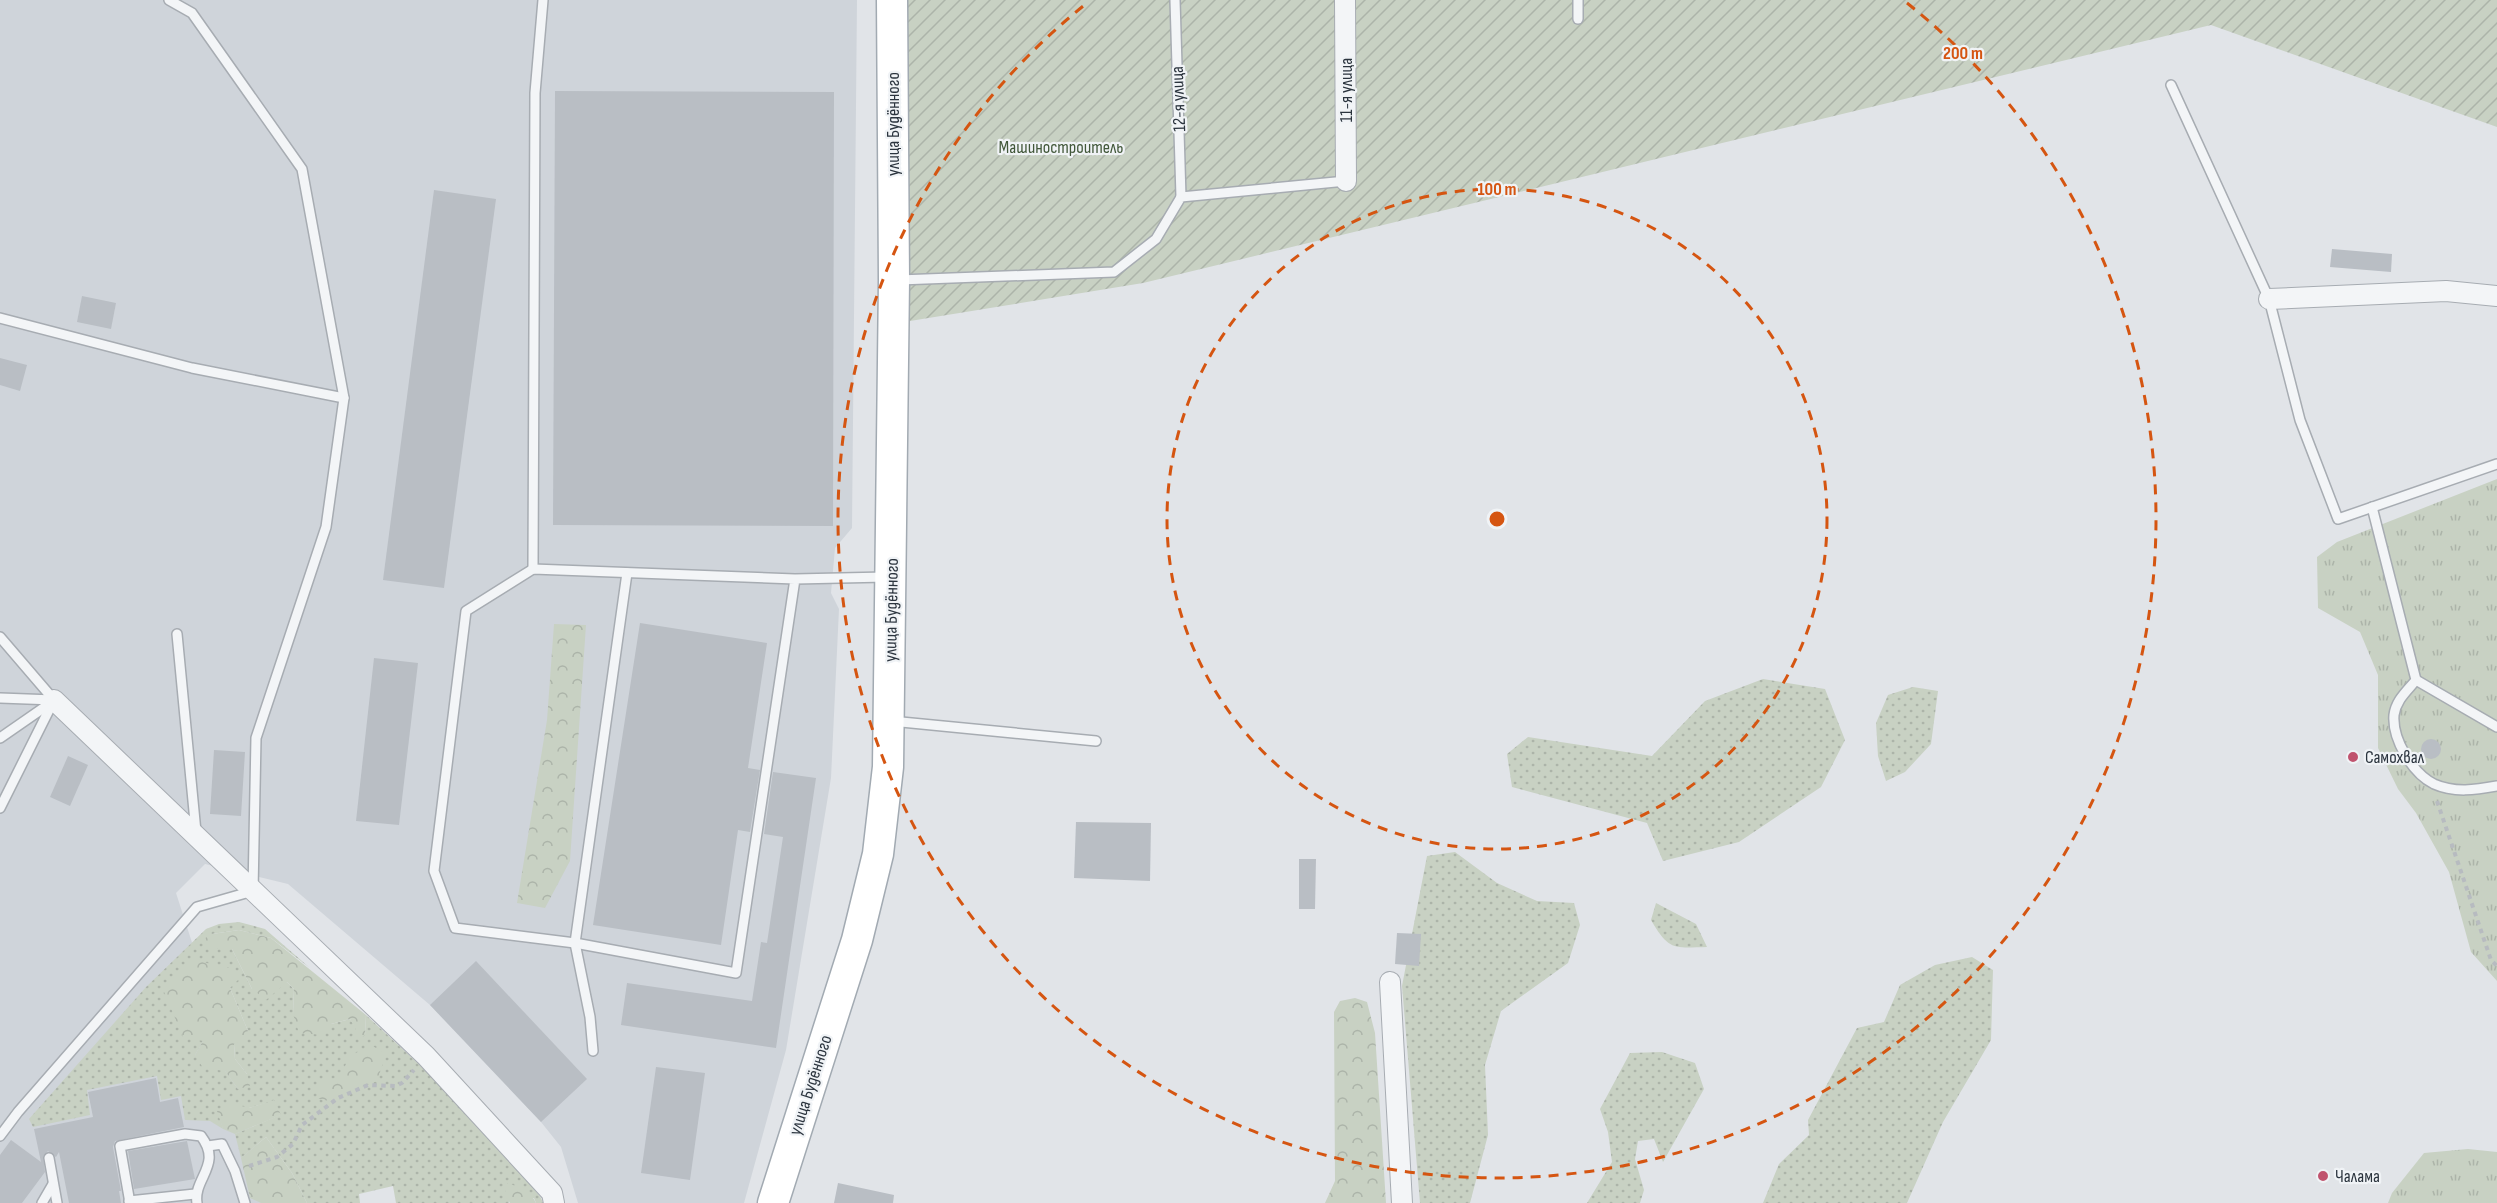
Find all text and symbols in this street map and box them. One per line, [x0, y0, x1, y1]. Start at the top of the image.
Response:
text: 200 m [1943, 43, 1983, 64]
street label: 11-я улица [1336, 58, 1357, 122]
street label: 12-я улица [1167, 66, 1190, 132]
street label: улица Будённого [883, 72, 904, 176]
park label: Машиностроитель [999, 137, 1123, 158]
text: 100 m [1478, 179, 1517, 200]
centre of rings [1487, 509, 1507, 529]
street label: улица Будённого [880, 558, 903, 662]
place label: Самохвал [2365, 747, 2425, 768]
marker: Самохвал [2346, 750, 2360, 764]
street label: улица Будённого [784, 1033, 836, 1138]
place label: Чалама [2335, 1166, 2380, 1187]
marker: Чалама [2316, 1169, 2330, 1183]

